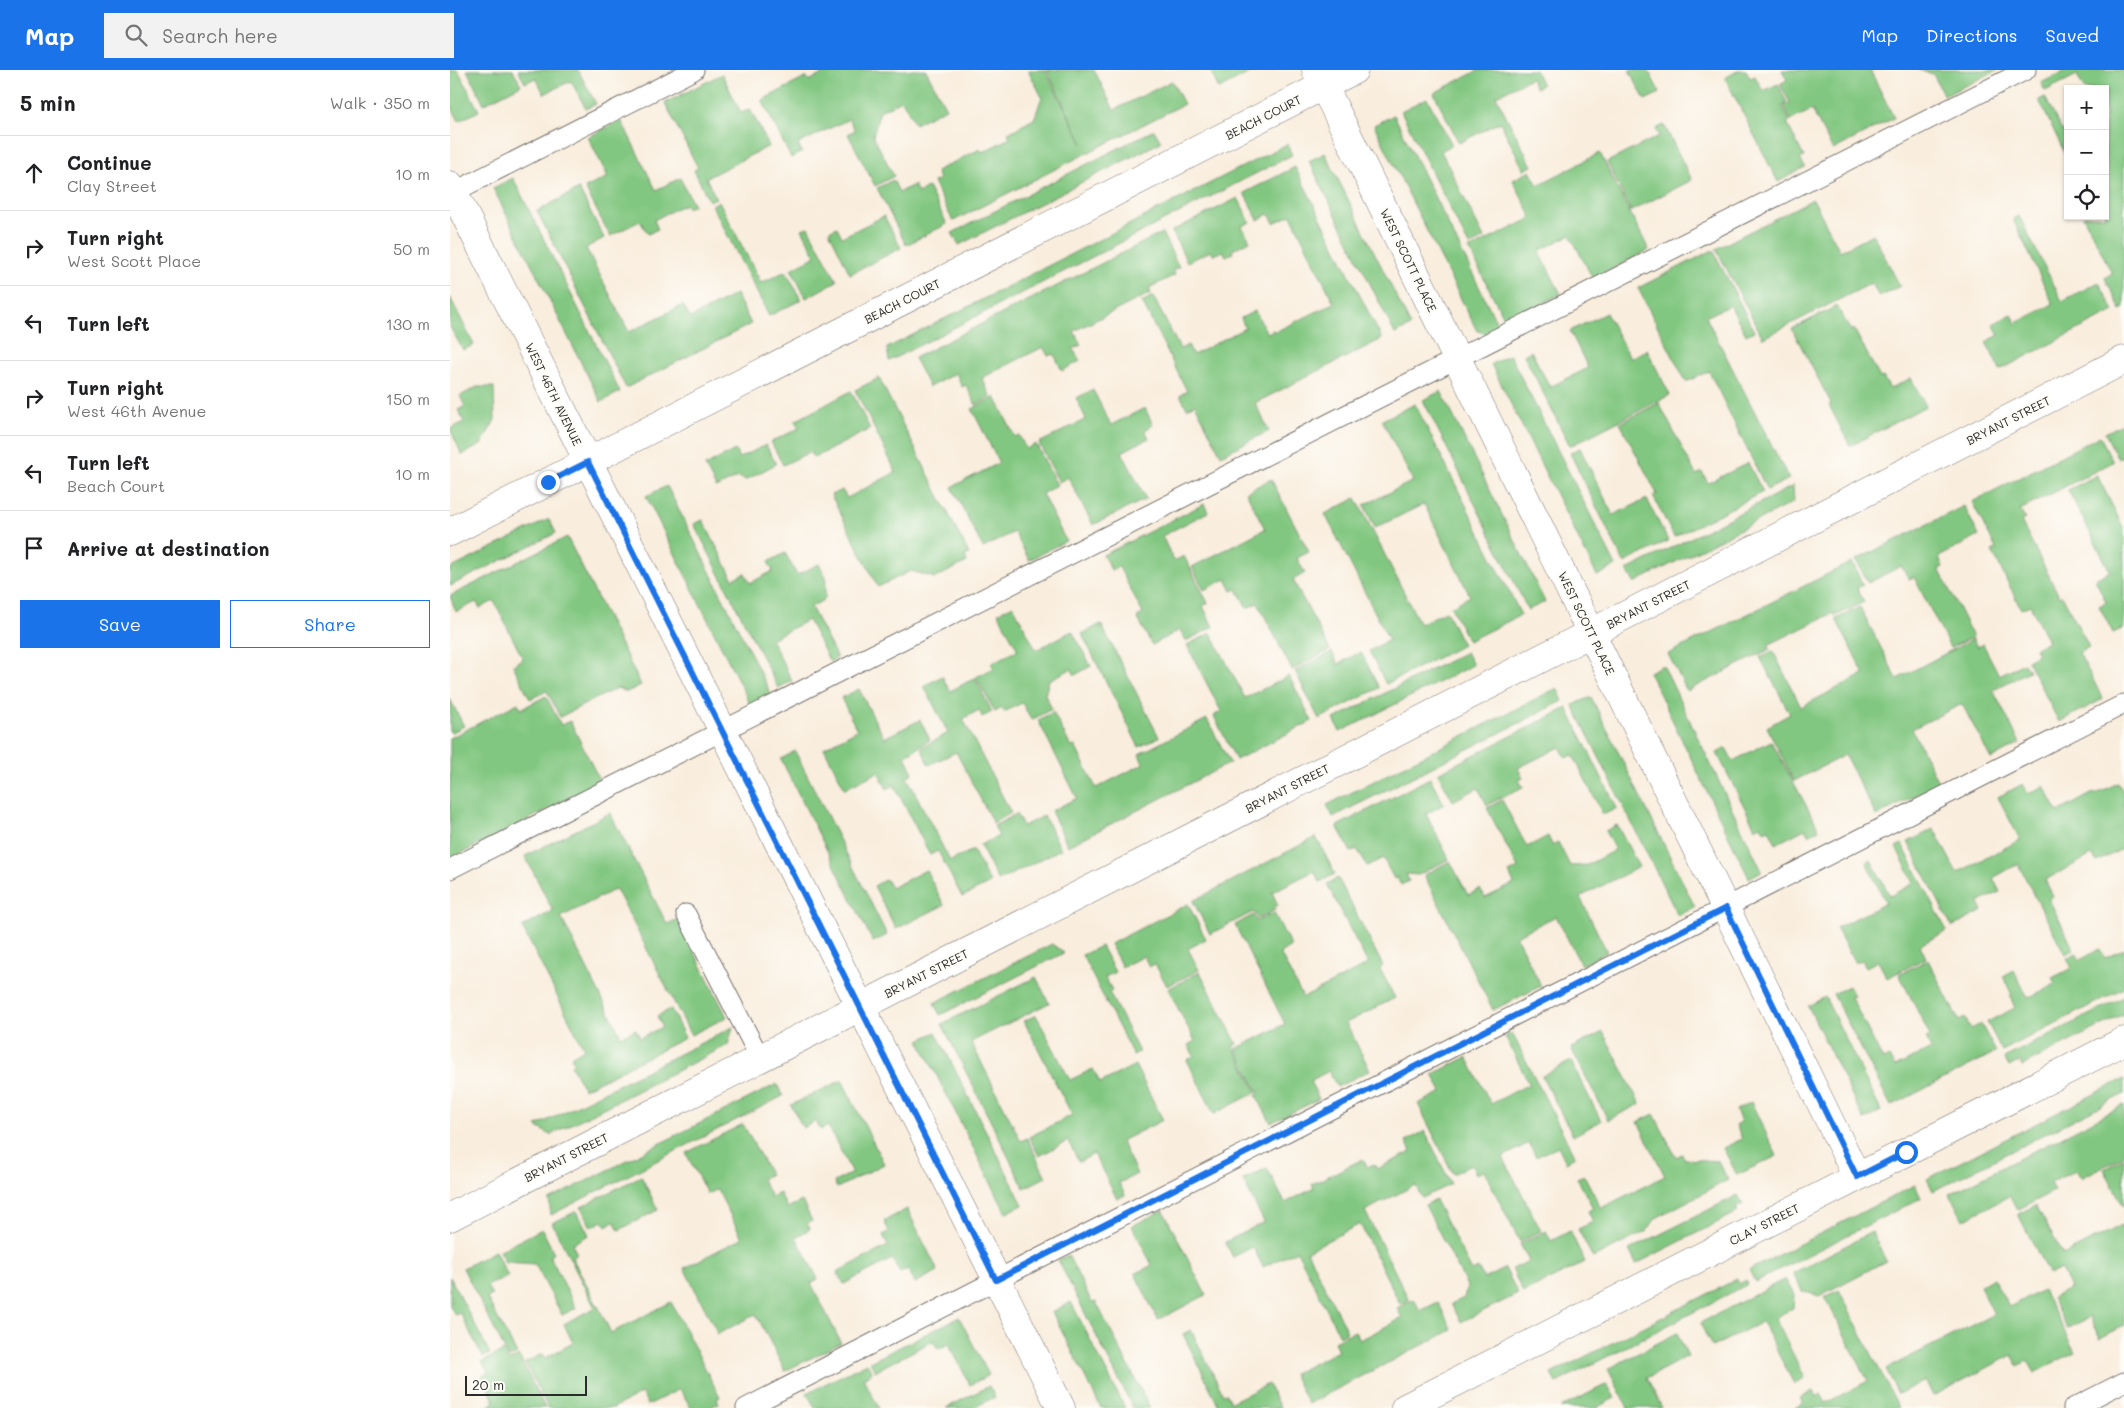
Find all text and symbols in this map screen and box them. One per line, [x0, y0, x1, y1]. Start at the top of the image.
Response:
search box [104, 13, 454, 58]
text: Map [25, 20, 74, 51]
icon: search [122, 21, 150, 49]
text: Search here [162, 23, 278, 48]
text: Map [1861, 23, 1898, 47]
text: Directions [1926, 23, 2018, 47]
text: Saved [2046, 23, 2099, 47]
map controls [2064, 85, 2109, 220]
button: + [2064, 85, 2109, 130]
text: 5 min [20, 89, 76, 116]
street label: BEACH COURT [1222, 91, 1304, 143]
text: Walk · 350 m [330, 92, 430, 113]
button: − [2064, 130, 2109, 175]
text: Continue [67, 150, 152, 175]
icon: ahead [20, 159, 48, 187]
text: 10 m [395, 163, 430, 184]
text: Clay Street [67, 175, 157, 196]
button: locate [2064, 175, 2109, 220]
street label: WEST SCOTT PLACE [1377, 206, 1441, 315]
text: Turn right [67, 225, 164, 250]
icon: right [20, 234, 48, 262]
text: 50 m [393, 238, 430, 259]
text: West Scott Place [67, 250, 201, 271]
street label: BEACH COURT [861, 275, 943, 327]
icon: left [20, 309, 48, 337]
text: Turn left [67, 311, 150, 336]
text: 130 m [386, 313, 430, 334]
street label: WEST 46TH AVENUE [522, 340, 586, 448]
text: Turn right [67, 375, 164, 400]
icon: right [20, 384, 48, 412]
text: 150 m [386, 388, 430, 409]
street label: BRYANT STREET [1963, 392, 2053, 448]
text: West 46th Avenue [67, 400, 207, 421]
text: Turn left [67, 450, 150, 475]
icon: left [20, 459, 48, 487]
text: 10 m [395, 463, 430, 484]
route end [537, 471, 560, 494]
text: Beach Court [67, 475, 165, 496]
icon: arrive [20, 534, 48, 562]
text: Arrive at destination [67, 536, 270, 561]
street label: WEST SCOTT PLACE [1555, 569, 1619, 678]
street label: BRYANT STREET [1603, 576, 1693, 632]
button: Save [20, 600, 220, 648]
button: Share [230, 600, 430, 648]
street label: BRYANT STREET [1242, 760, 1332, 816]
street label: BRYANT STREET [881, 945, 971, 1001]
street label: BRYANT STREET [521, 1129, 611, 1185]
route start [1895, 1141, 1918, 1164]
street label: CLAY STREET [1726, 1199, 1802, 1248]
scale bar [465, 1373, 588, 1396]
text: 20 m [472, 1375, 504, 1394]

